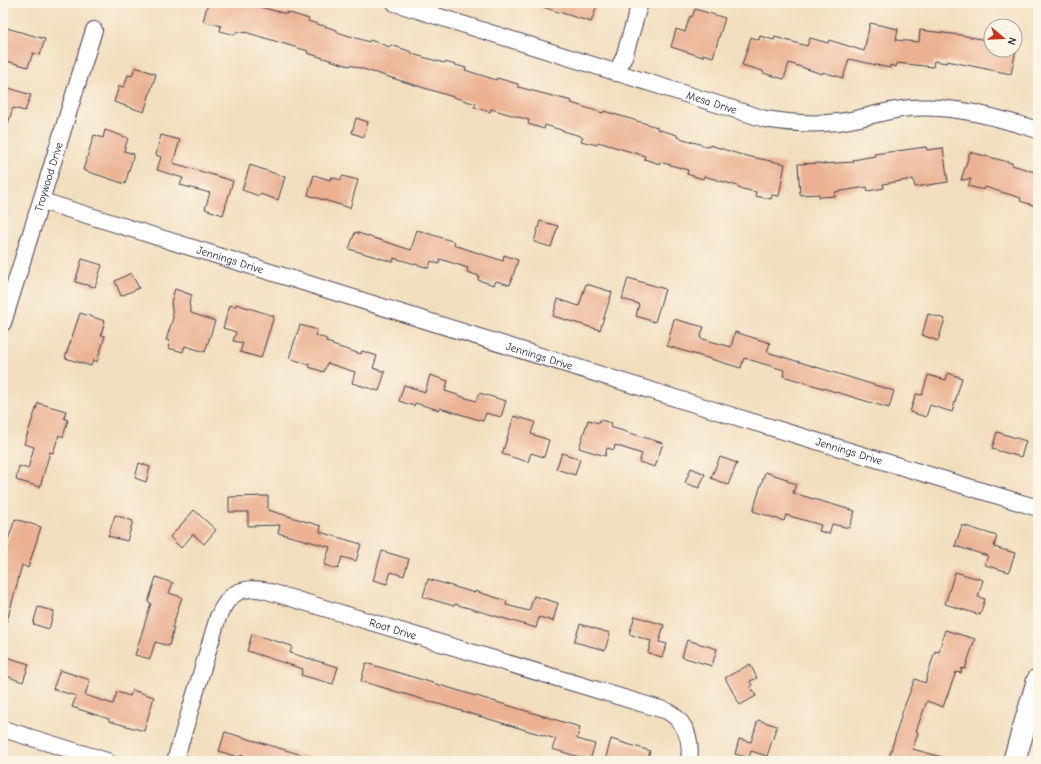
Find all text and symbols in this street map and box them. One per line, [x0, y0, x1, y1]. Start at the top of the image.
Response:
north arrow [983, 18, 1023, 58]
text: N [1005, 36, 1019, 47]
street label: Mesa Drive [685, 88, 739, 116]
street label: Troywood Drive [32, 140, 65, 213]
street label: Jennings Drive [195, 243, 266, 276]
street label: Jennings Drive [505, 339, 575, 372]
street label: Jennings Drive [814, 435, 885, 467]
street label: Root Drive [368, 616, 419, 642]

